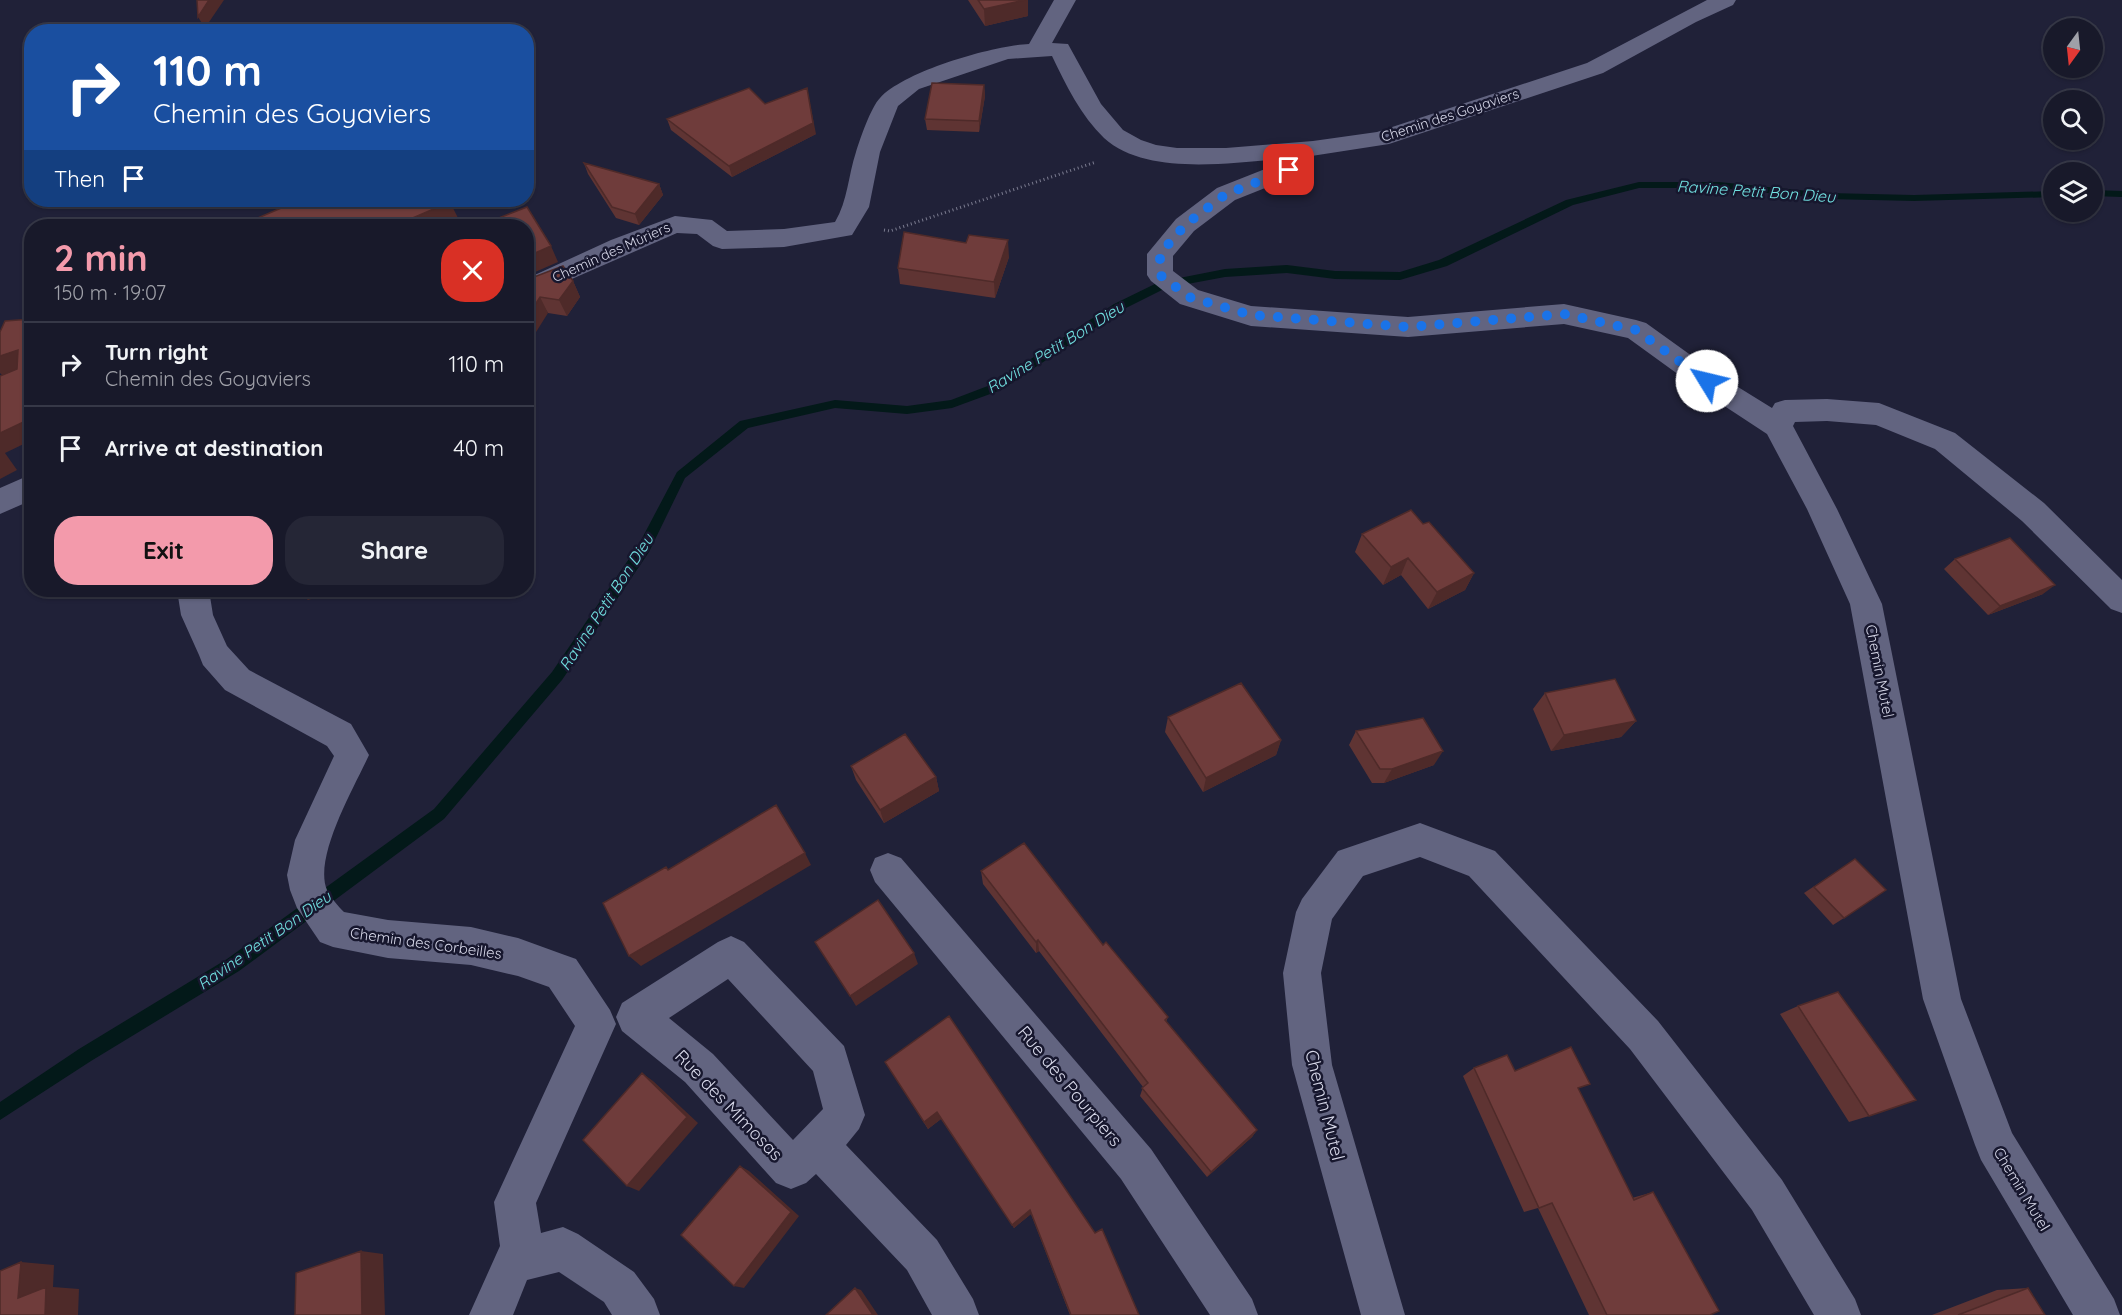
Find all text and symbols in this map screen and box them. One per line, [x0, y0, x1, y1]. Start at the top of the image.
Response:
north arrow [2043, 18, 2103, 78]
map controls [2043, 18, 2103, 222]
text: 110 m [153, 44, 262, 97]
icon: right [54, 48, 132, 126]
street label: Chemin des Goyaviers [1379, 84, 1521, 146]
button: search [2043, 90, 2103, 150]
text: Chemin des Goyaviers [153, 96, 431, 130]
pin [1263, 144, 1314, 195]
icon: arrive [1272, 153, 1305, 186]
icon: arrive [117, 162, 150, 195]
button: layers [2043, 162, 2103, 222]
text: Then [54, 165, 105, 193]
water label: Ravine Petit Bon Dieu [1676, 175, 1837, 207]
street label: Chemin des Mûriers [549, 218, 673, 286]
text: 2 min [54, 235, 148, 280]
button: close [441, 239, 504, 302]
text: 150 m · 19:07 [54, 280, 166, 305]
water label: Ravine Petit Bon Dieu [982, 296, 1128, 398]
text: Turn right [105, 338, 209, 366]
icon: right [54, 348, 87, 381]
position arrow [1675, 349, 1739, 413]
text: 110 m [449, 350, 504, 378]
text: Chemin des Goyaviers [105, 366, 311, 391]
icon: arrive [54, 432, 87, 465]
text: Arrive at destination [105, 434, 323, 462]
text: 40 m [453, 434, 504, 462]
button: Exit [54, 516, 273, 585]
button: Share [285, 516, 504, 585]
water label: Ravine Petit Bon Dieu [554, 529, 658, 674]
street label: Chemin Mutel [1862, 623, 1898, 719]
water label: Ravine Petit Bon Dieu [193, 886, 335, 994]
street label: Chemin des Corbeilles [349, 923, 503, 963]
street label: Rue des Pourpiers [1013, 1021, 1127, 1151]
street label: Rue des Mimosas [670, 1045, 788, 1165]
street label: Chemin Mutel [1300, 1047, 1350, 1163]
street label: Chemin Mutel [1990, 1144, 2054, 1234]

